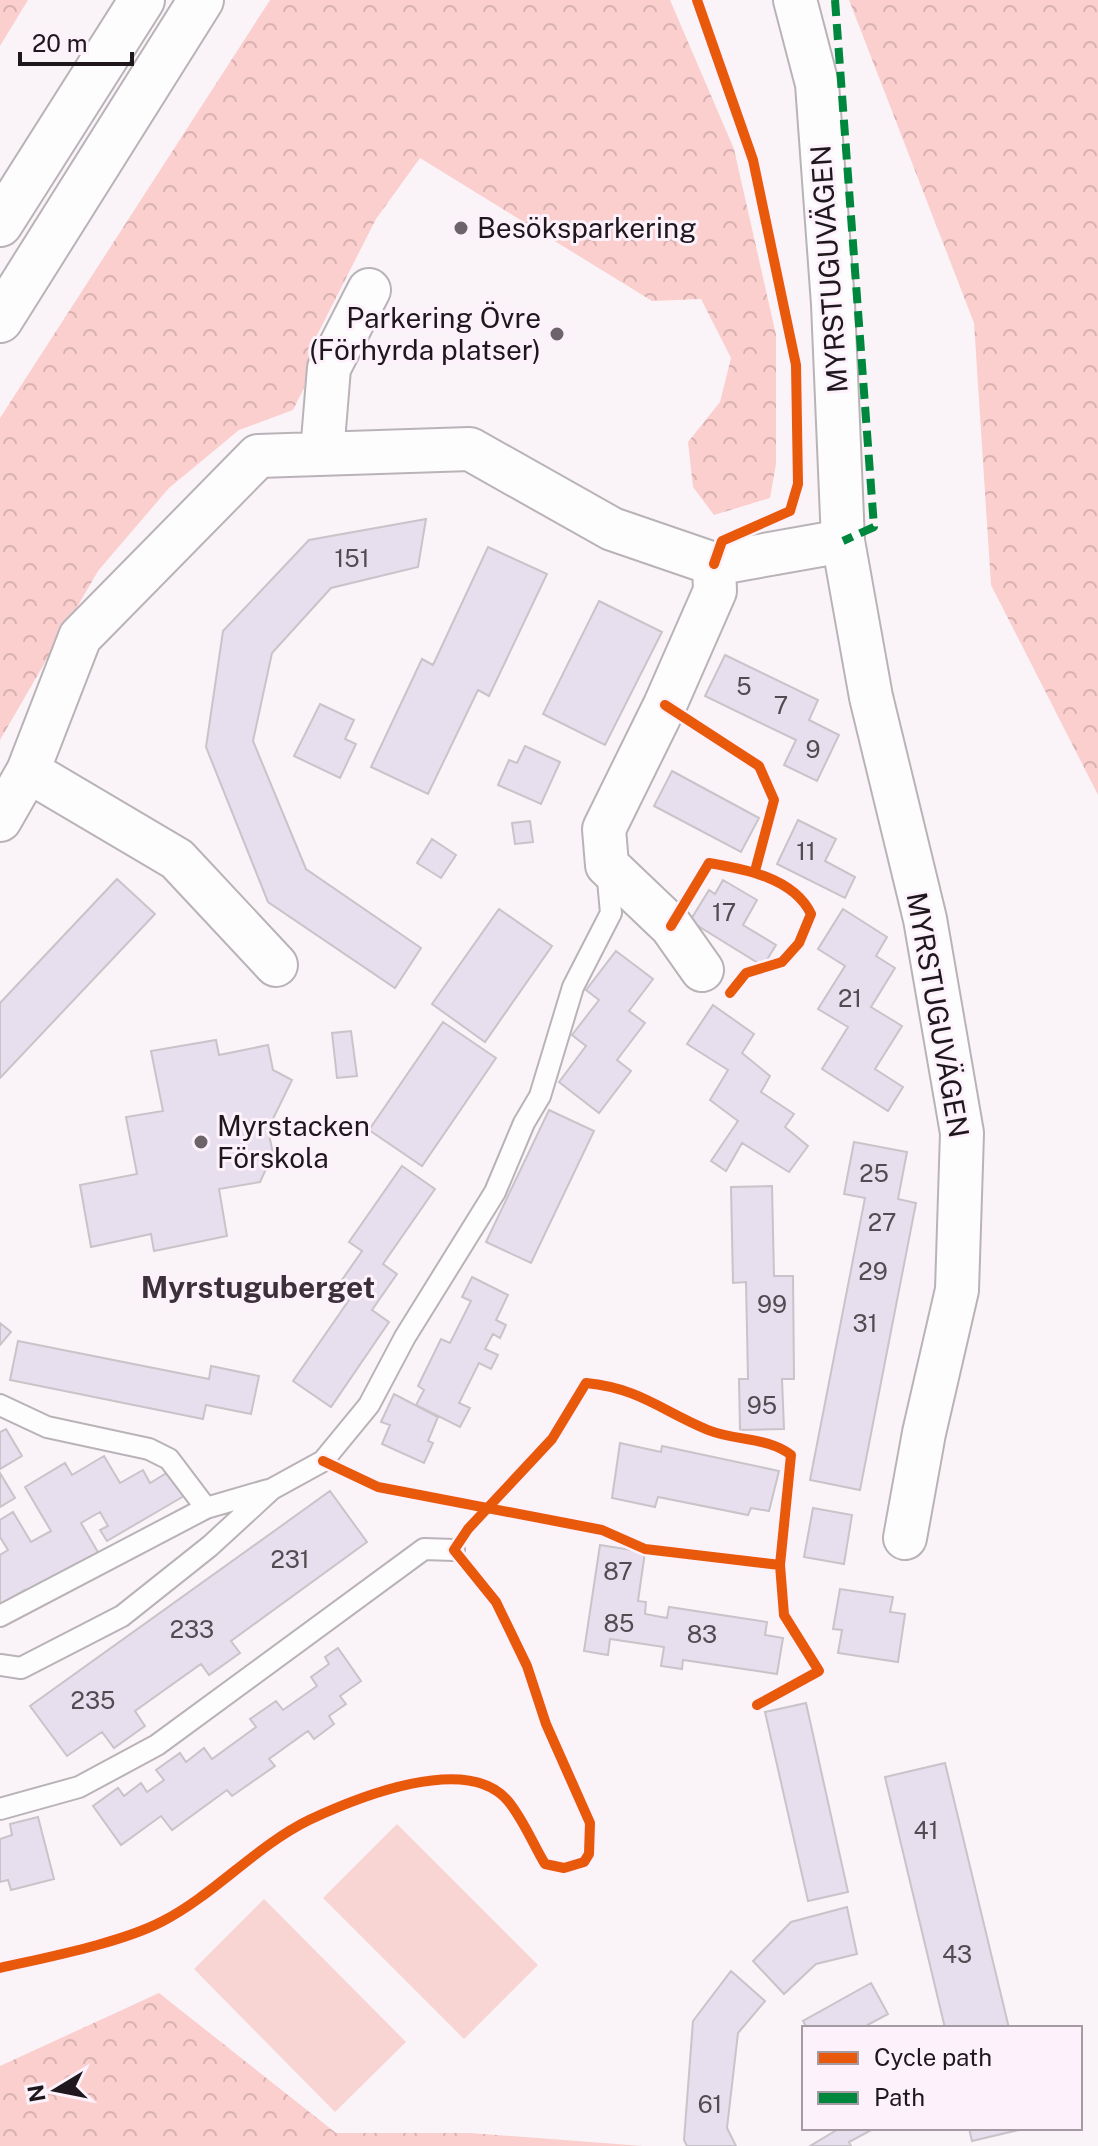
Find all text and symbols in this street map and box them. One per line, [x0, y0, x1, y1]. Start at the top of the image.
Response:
scale bar [20, 16, 132, 66]
text: 20 m [32, 29, 88, 57]
street label: MYRSTUGUVÄGEN [803, 144, 854, 394]
place label: Besöksparkering [477, 211, 697, 244]
marker: Besöksparkering [452, 219, 470, 237]
place label: Parkering Övre (Förhyrda platser) [309, 301, 541, 366]
marker: Parkering Övre (Förhyrda platser) [548, 325, 566, 343]
house number: 151 [335, 544, 369, 572]
house number: 5 [736, 672, 752, 700]
house number: 7 [774, 691, 788, 719]
house number: 9 [806, 735, 821, 763]
house number: 11 [796, 837, 816, 865]
street label: MYRSTUGUVÄGEN [901, 890, 976, 1140]
house number: 17 [712, 898, 736, 926]
house number: 21 [838, 984, 862, 1012]
place label: Myrstacken Förskola [217, 1109, 370, 1174]
marker: Myrstacken Förskola [192, 1133, 210, 1151]
house number: 25 [859, 1159, 889, 1187]
house number: 27 [868, 1208, 896, 1236]
house number: 29 [858, 1257, 888, 1285]
district label: Myrstuguberget [141, 1269, 375, 1305]
house number: 99 [757, 1290, 787, 1318]
house number: 31 [853, 1309, 877, 1337]
house number: 95 [747, 1391, 777, 1419]
house number: 231 [270, 1545, 310, 1573]
house number: 87 [603, 1557, 633, 1585]
house number: 85 [604, 1609, 634, 1637]
house number: 233 [170, 1615, 214, 1643]
house number: 83 [687, 1620, 717, 1648]
house number: 235 [71, 1686, 115, 1714]
house number: 41 [914, 1816, 938, 1844]
house number: 43 [942, 1940, 972, 1968]
legend [802, 2026, 1082, 2130]
text: Cycle path [874, 2043, 992, 2071]
north arrow [16, 2050, 96, 2130]
text: N [22, 2083, 51, 2104]
text: Path [874, 2083, 925, 2111]
house number: 61 [698, 2090, 722, 2118]

